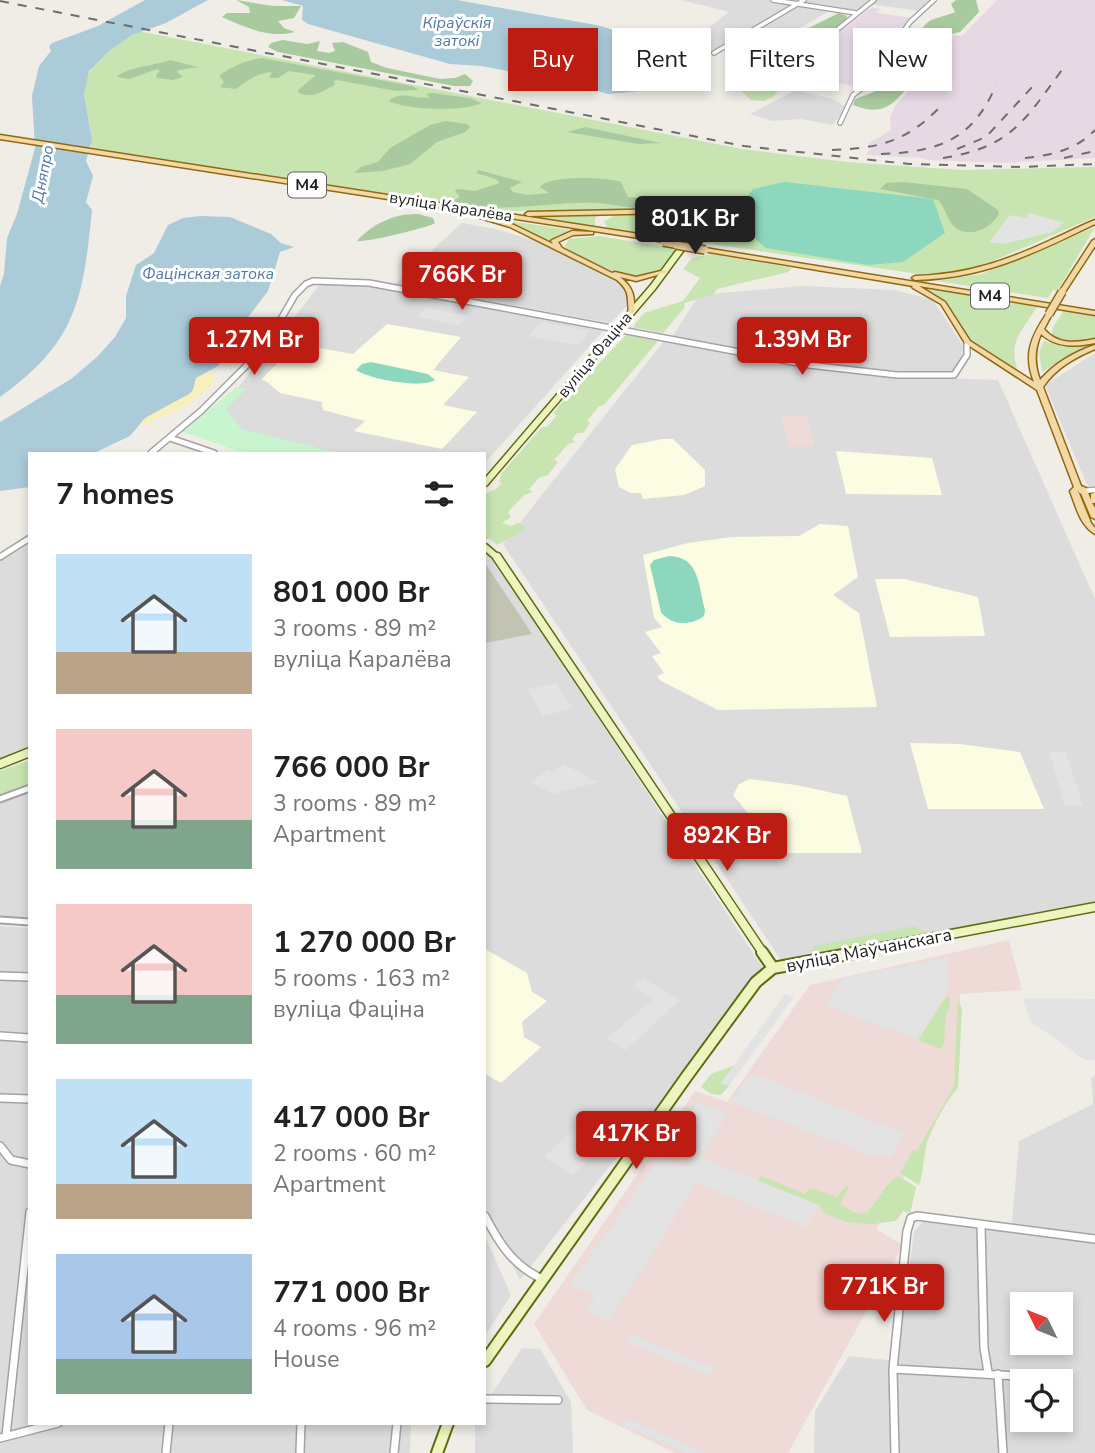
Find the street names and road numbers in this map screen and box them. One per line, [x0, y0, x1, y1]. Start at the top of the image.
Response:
road number: М4 [288, 172, 326, 197]
street label: вуліца Каралёва [388, 186, 514, 228]
road number: М4 [971, 284, 1009, 308]
street label: вуліца Фаціна [553, 307, 637, 403]
street label: вуліца Маўчанскага [784, 922, 954, 978]

